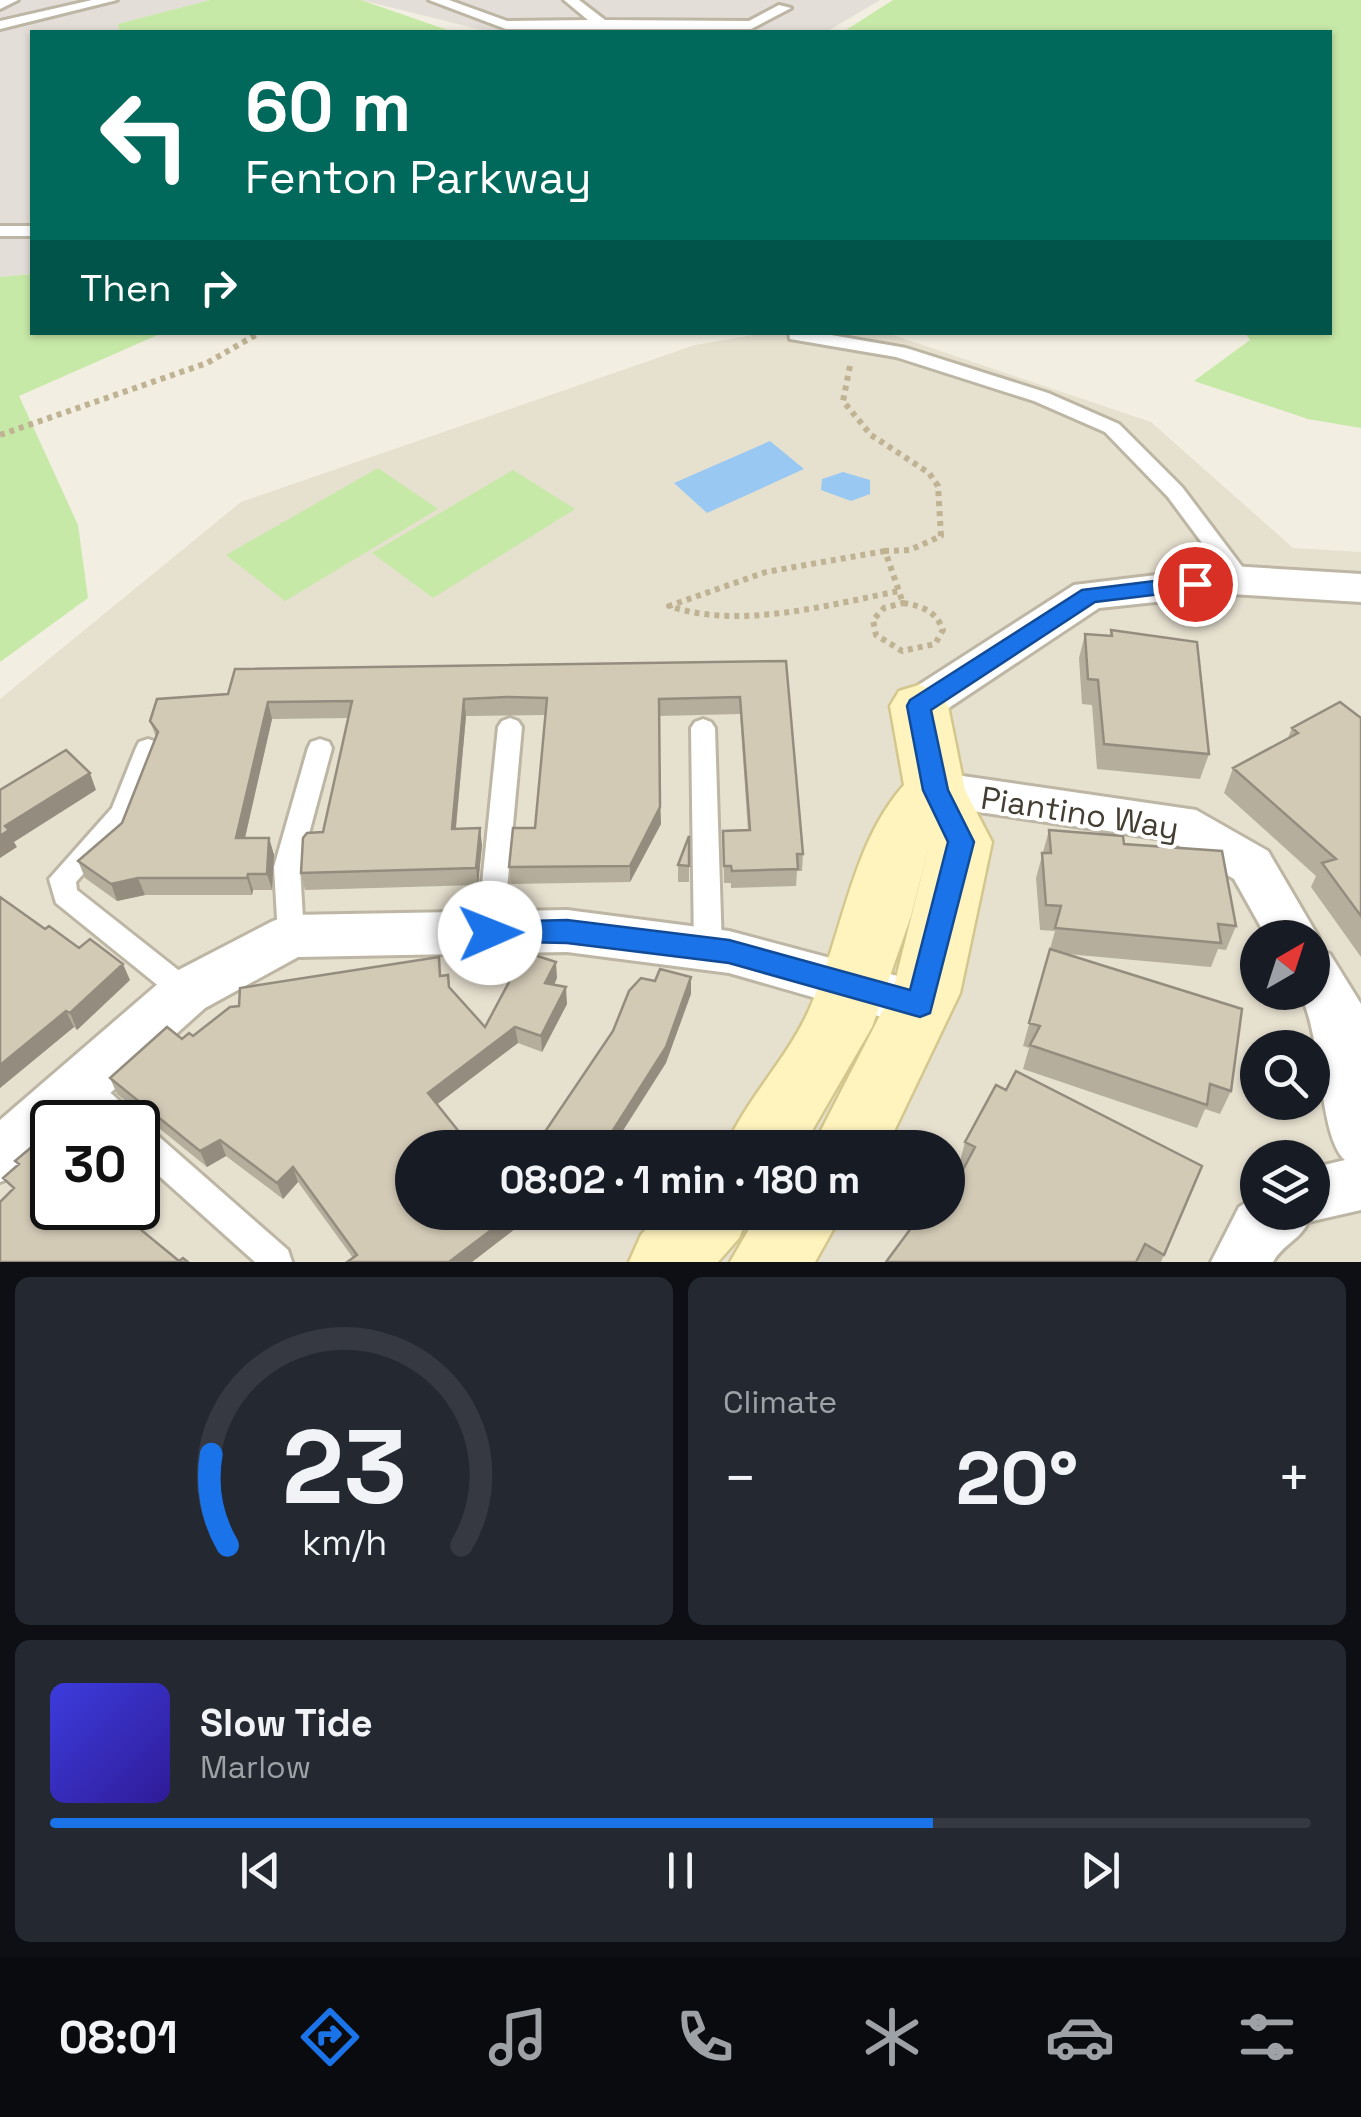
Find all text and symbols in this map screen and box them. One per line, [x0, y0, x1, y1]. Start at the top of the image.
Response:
text: 60 m [245, 62, 411, 151]
icon: left [80, 70, 210, 200]
text: Fenton Parkway [245, 149, 592, 206]
icon: right [191, 260, 246, 315]
text: Then [80, 264, 171, 312]
pin [1153, 542, 1238, 627]
icon: arrive [1168, 557, 1223, 612]
street label: Piantino Way [978, 778, 1182, 848]
position arrow [438, 881, 542, 985]
north arrow [1240, 920, 1330, 1010]
map controls [1240, 920, 1330, 1230]
button: search [1240, 1030, 1330, 1120]
speed limit sign: 30 [30, 1100, 160, 1230]
button: layers [1240, 1140, 1330, 1230]
text: 08:02 · 1 min · 180 m [500, 1156, 860, 1204]
text: Climate [723, 1382, 837, 1422]
text: 23 [281, 1401, 407, 1533]
text: 20° [956, 1430, 1078, 1526]
text: − [723, 1443, 757, 1513]
text: + [1277, 1443, 1311, 1513]
text: km/h [301, 1520, 387, 1565]
text: Slow Tide [200, 1699, 373, 1747]
text: Marlow [200, 1747, 311, 1787]
icon: previous [233, 1843, 288, 1898]
icon: pause [653, 1843, 708, 1898]
icon: next [1073, 1843, 1128, 1898]
icon: directions [295, 2002, 365, 2072]
icon: music [483, 2002, 553, 2072]
icon: phone [670, 2002, 740, 2072]
icon: climate [857, 2002, 927, 2072]
icon: car [1045, 2002, 1115, 2072]
icon: filters [1232, 2002, 1302, 2072]
text: 08:01 [59, 2009, 178, 2066]

